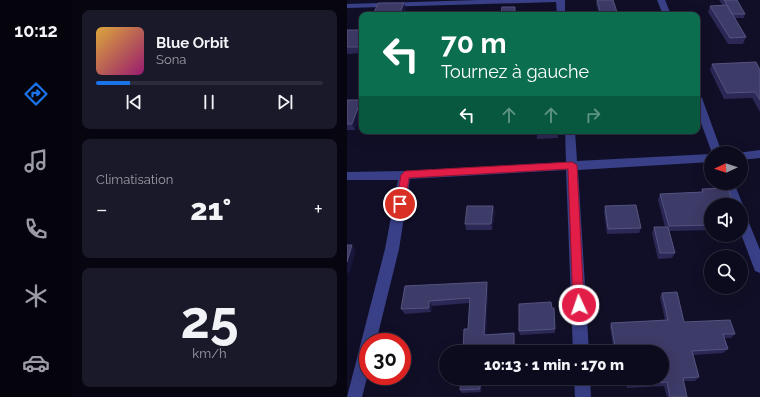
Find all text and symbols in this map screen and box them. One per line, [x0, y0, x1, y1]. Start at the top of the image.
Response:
text: 10:12 [14, 20, 58, 41]
text: 70 m [441, 27, 507, 60]
icon: left [375, 28, 427, 80]
text: Blue Orbit [156, 34, 229, 52]
text: Sona [156, 52, 186, 67]
text: Tournez à gauche [441, 61, 589, 82]
icon: directions [22, 80, 50, 108]
icon: previous [123, 91, 145, 113]
icon: pause [198, 91, 220, 113]
icon: next [274, 91, 296, 113]
icon: left [456, 104, 478, 126]
icon: ahead [498, 104, 520, 126]
icon: ahead [540, 104, 562, 126]
icon: right [582, 104, 604, 126]
north arrow [704, 146, 748, 190]
map controls [704, 146, 748, 294]
icon: music [22, 147, 50, 175]
text: Climatisation [96, 172, 173, 187]
pin [383, 187, 417, 221]
text: 21° [190, 192, 231, 227]
icon: arrive [389, 193, 411, 215]
text: − [96, 196, 108, 222]
text: + [314, 196, 323, 222]
button: sound [704, 198, 748, 242]
icon: phone [22, 215, 50, 243]
button: search [704, 250, 748, 294]
icon: climate [22, 282, 50, 310]
position arrow [558, 284, 600, 326]
text: 25 [180, 289, 239, 350]
speed limit sign: 30 [359, 333, 411, 385]
text: km/h [192, 346, 227, 361]
icon: car [22, 349, 50, 377]
text: 10:13 · 1 min · 170 m [484, 356, 624, 374]

